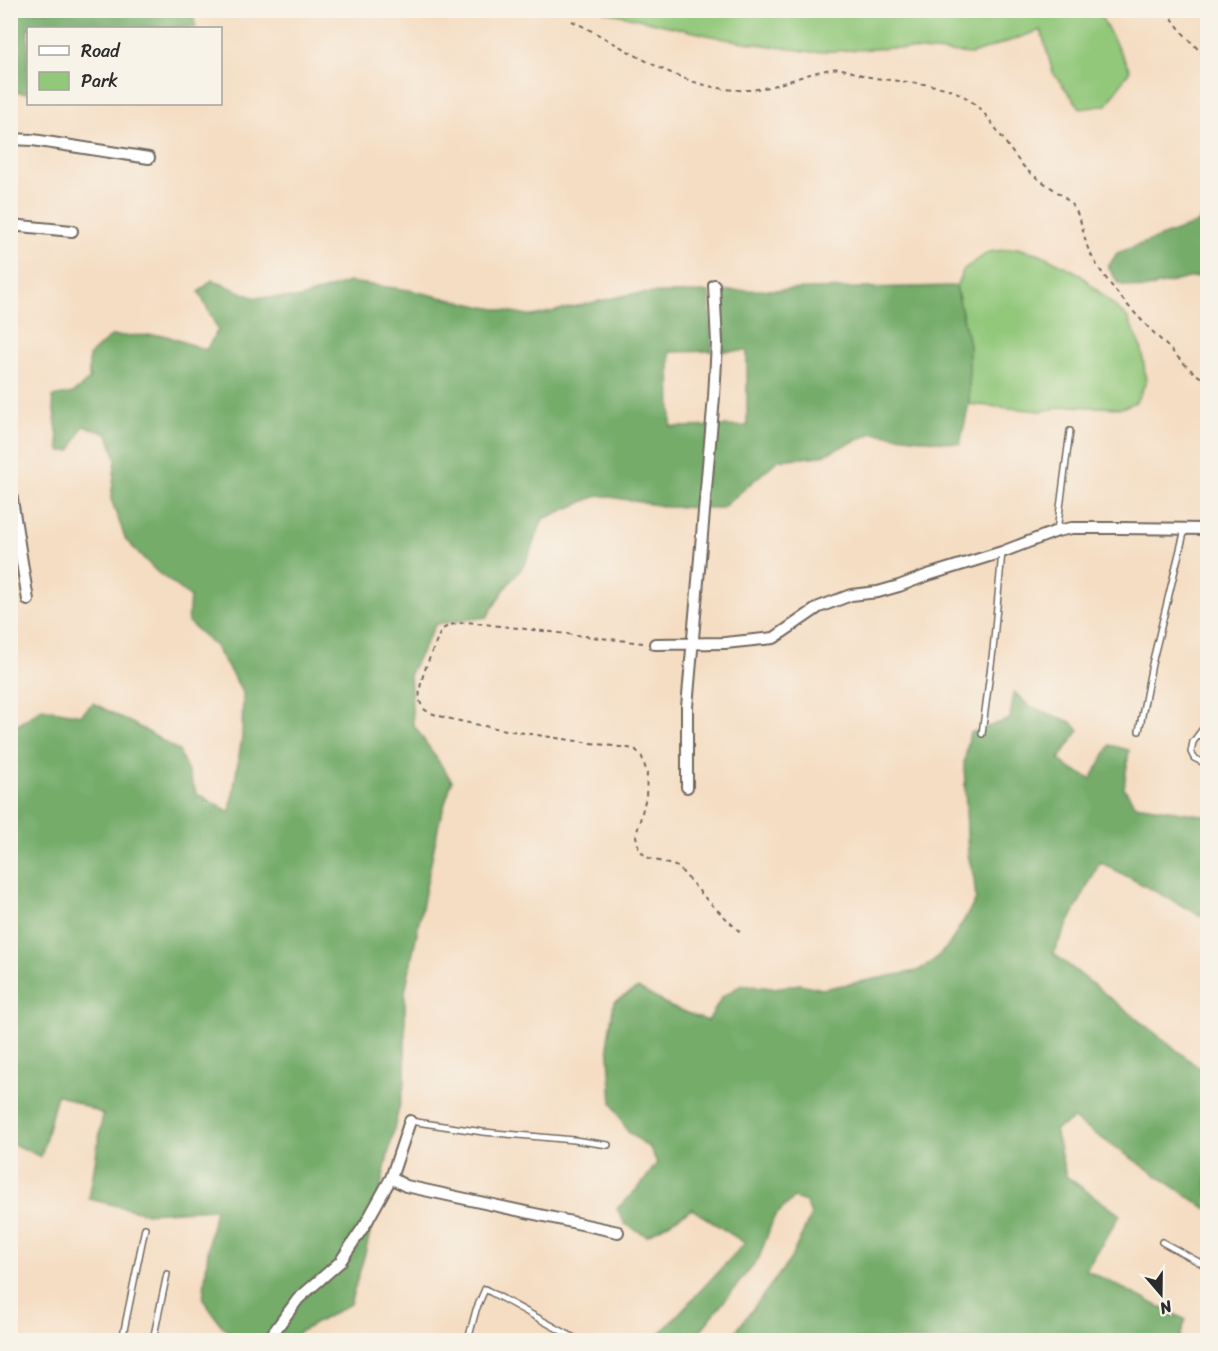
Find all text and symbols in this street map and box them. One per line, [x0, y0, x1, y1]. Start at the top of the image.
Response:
legend [27, 27, 222, 105]
text: Road [81, 35, 121, 67]
text: Park [81, 65, 118, 97]
north arrow [1131, 1264, 1191, 1324]
text: N [1155, 1292, 1177, 1323]

